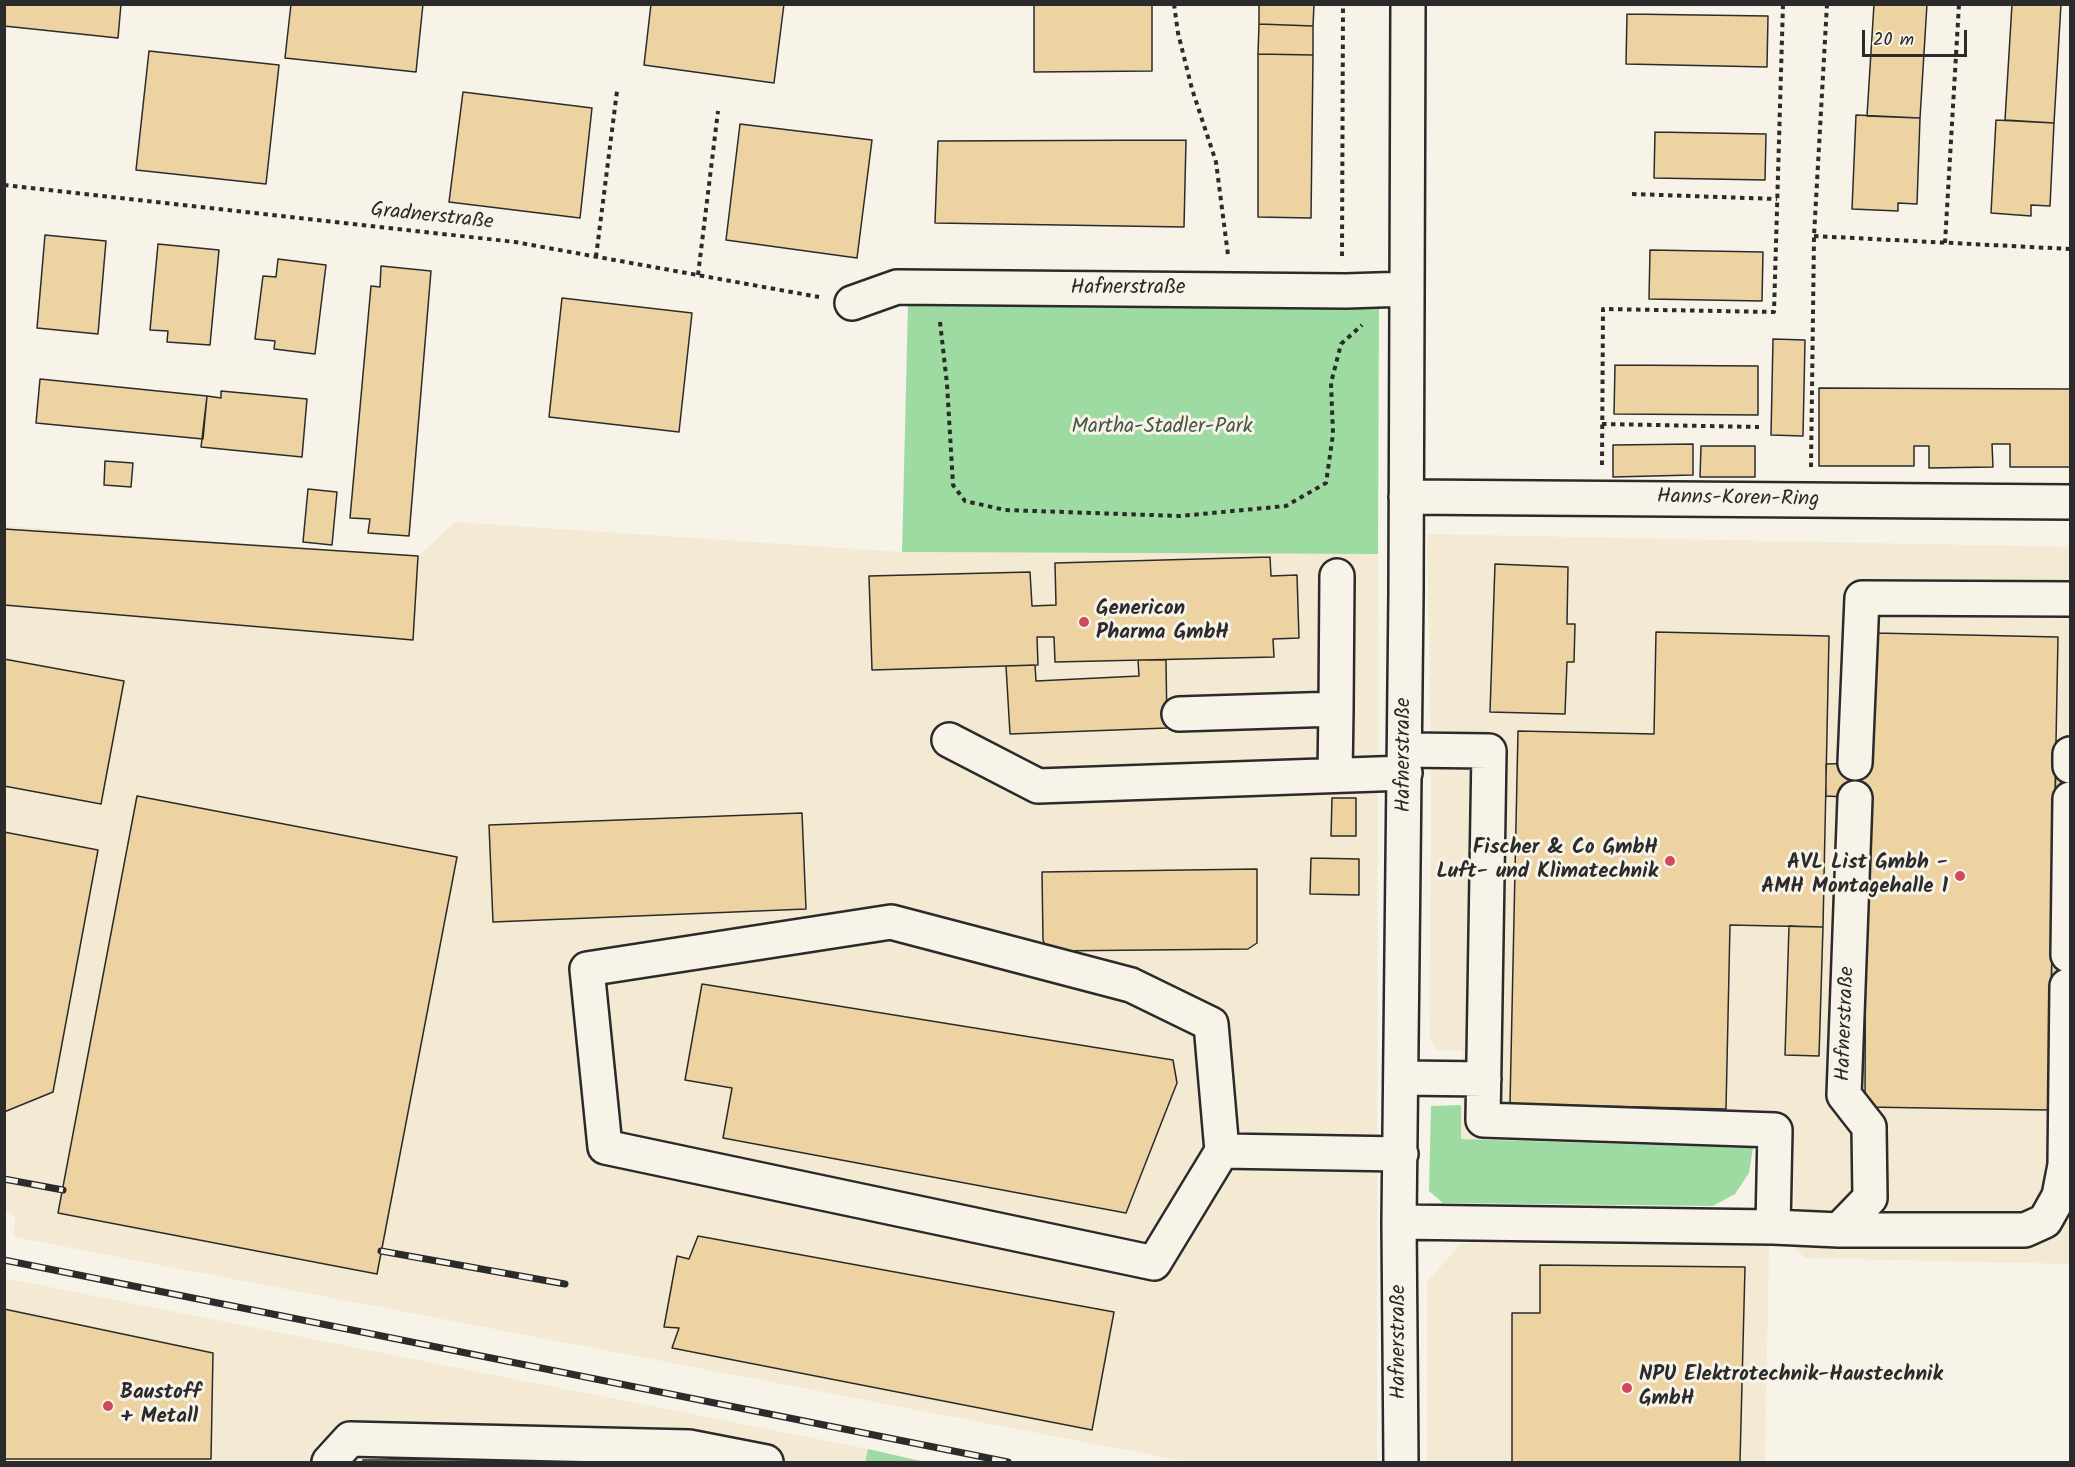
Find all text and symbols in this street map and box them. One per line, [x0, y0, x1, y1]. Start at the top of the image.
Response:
scale bar [1865, 18, 1970, 56]
text: 20 m [1873, 26, 1914, 55]
street label: Gradnerstraße [369, 199, 495, 237]
street label: Hafnerstraße [1070, 276, 1186, 302]
park label: Martha-Stadler-Park [1071, 415, 1253, 441]
street label: Hanns-Koren-Ring [1657, 486, 1819, 514]
place label: Genericon Pharma GmbH [1096, 597, 1229, 647]
marker: Genericon Pharma GmbH [1077, 615, 1091, 629]
street label: Hafnerstraße [1392, 697, 1418, 813]
place label: Fischer & Co GmbH Luft- und Klimatechnik [1436, 836, 1658, 886]
place label: AVL List Gmbh - AMH Montagehalle 1 [1761, 851, 1948, 901]
marker: Fischer & Co GmbH Luft- und Klimatechnik [1663, 854, 1677, 868]
marker: AVL List Gmbh - AMH Montagehalle 1 [1953, 869, 1967, 883]
street label: Hafnerstraße [1832, 966, 1862, 1082]
street label: Hafnerstraße [1387, 1284, 1413, 1400]
place label: NPU Elektrotechnik-Haustechnik GmbH [1639, 1363, 1943, 1413]
place label: Baustoff + Metall [120, 1381, 201, 1431]
marker: NPU Elektrotechnik-Haustechnik GmbH [1620, 1381, 1634, 1395]
marker: Baustoff + Metall [101, 1399, 115, 1413]

